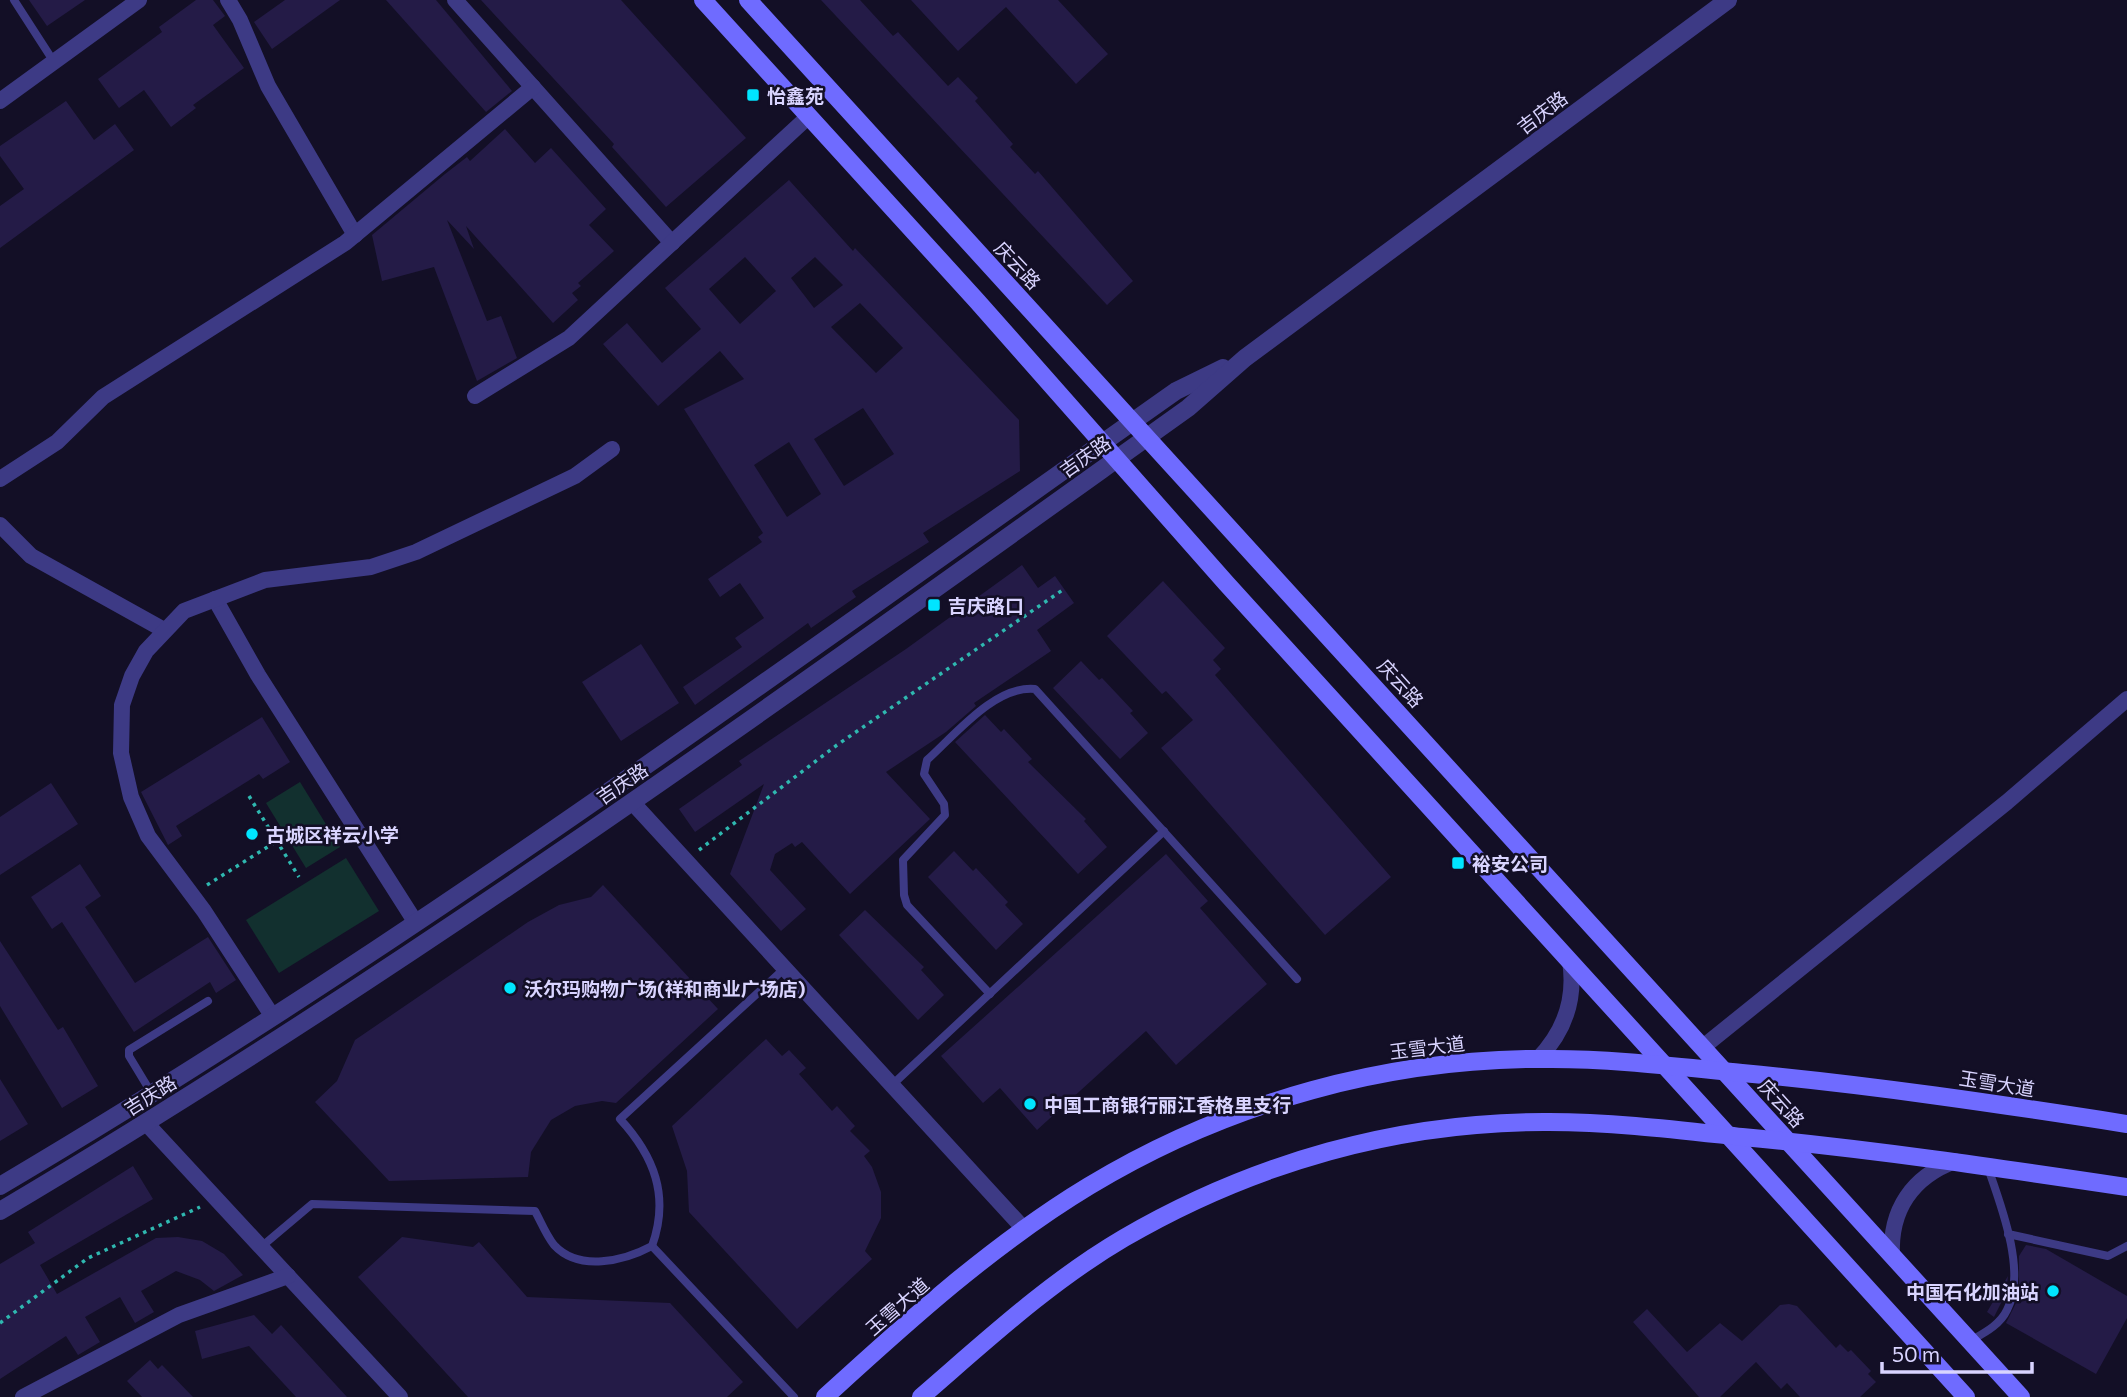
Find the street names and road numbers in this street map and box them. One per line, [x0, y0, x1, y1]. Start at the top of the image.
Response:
street label: 吉庆路 [1512, 86, 1572, 138]
street label: 庆云路 [990, 236, 1046, 294]
street label: 吉庆路 [1055, 430, 1115, 482]
street label: 庆云路 [1373, 654, 1429, 712]
street label: 吉庆路 [592, 758, 652, 808]
street label: 玉雪大道 [1388, 1031, 1466, 1063]
street label: 玉雪大道 [1958, 1066, 2036, 1100]
street label: 吉庆路 [120, 1070, 180, 1120]
street label: 庆云路 [1754, 1074, 1810, 1132]
street label: 玉雪大道 [861, 1272, 933, 1340]

